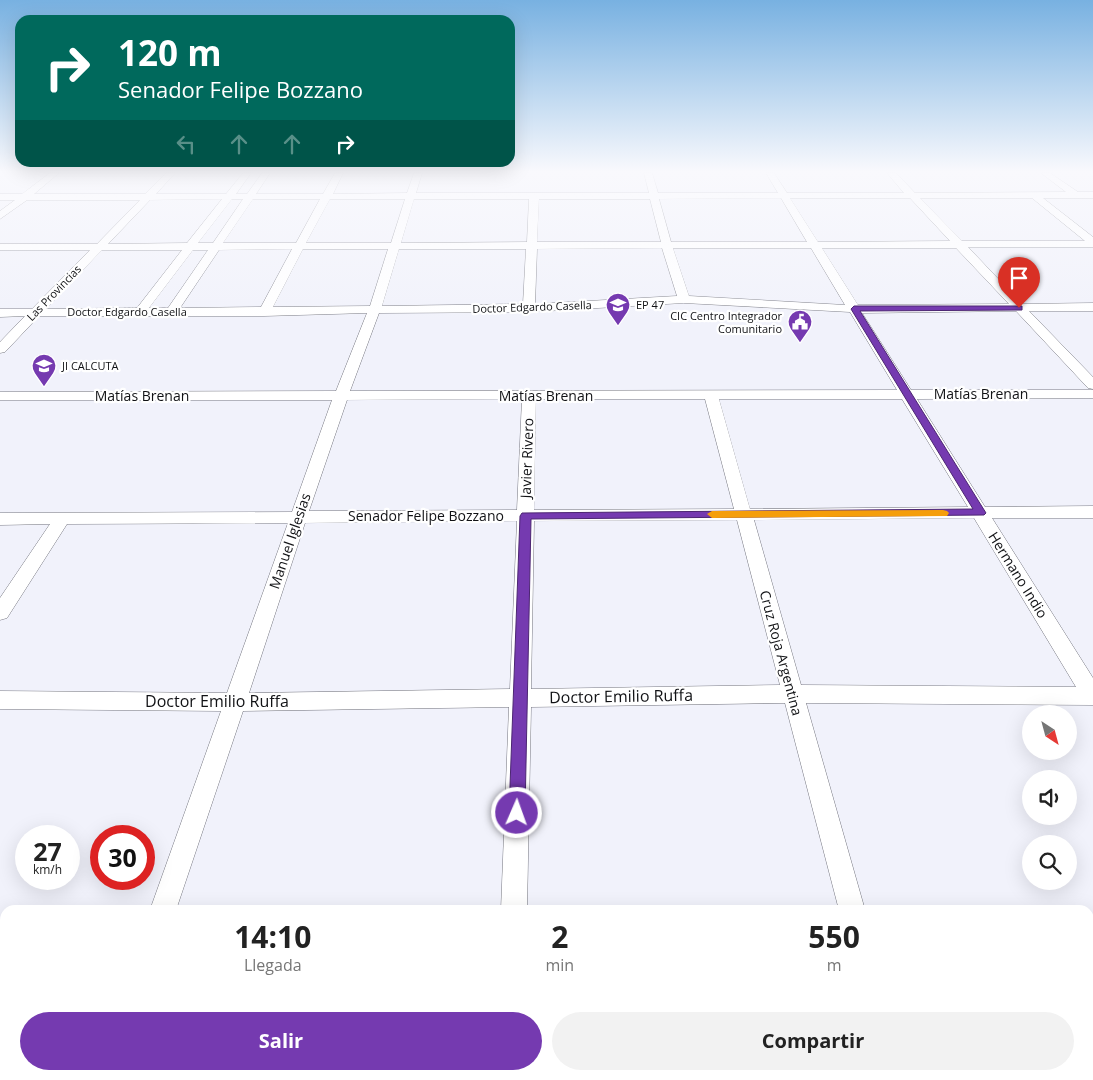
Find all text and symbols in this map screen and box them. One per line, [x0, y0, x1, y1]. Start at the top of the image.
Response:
text: 120 m [118, 29, 222, 76]
icon: right [35, 35, 100, 100]
text: Senador Felipe Bozzano [118, 74, 363, 104]
icon: left [172, 130, 200, 158]
icon: ahead [225, 130, 253, 158]
icon: ahead [278, 130, 306, 158]
icon: right [331, 130, 359, 158]
pin [998, 257, 1040, 308]
street label: Las Provincias [23, 262, 84, 324]
icon: arrive [1005, 264, 1033, 292]
school or university icon: EP 47 [605, 292, 631, 326]
street label: Doctor Edgardo Casella [472, 297, 592, 316]
place label: EP 47 [636, 297, 664, 312]
street label: Doctor Edgardo Casella [67, 304, 187, 319]
place label: CIC Centro Integrador Comunitario [670, 308, 782, 336]
public building icon: CIC Centro Integrador Comunitario [787, 309, 813, 343]
school or university icon: JI CALCUTA [31, 353, 57, 387]
place label: JI CALCUTA [61, 358, 119, 373]
street label: Matías Brenan [934, 384, 1028, 403]
street label: Matías Brenan [95, 386, 189, 405]
street label: Matías Brenan [499, 386, 593, 405]
street label: Javier Rivero [516, 417, 537, 501]
street label: Manuel Iglesias [264, 490, 315, 591]
street label: Senador Felipe Bozzano [348, 506, 504, 525]
street label: Hermano Indio [984, 528, 1053, 621]
street label: Cruz Roja Argentina [756, 588, 807, 718]
street label: Doctor Emilio Ruffa [549, 684, 693, 708]
street label: Doctor Emilio Ruffa [145, 690, 289, 712]
north arrow [1022, 705, 1078, 760]
map controls [1022, 705, 1077, 890]
button: sound [1022, 770, 1077, 825]
position arrow [490, 786, 542, 838]
speed limit sign: 30 [90, 825, 155, 890]
text: 27 [33, 834, 62, 868]
button: search [1022, 835, 1077, 890]
text: km/h [33, 861, 62, 878]
text: 14:10 [234, 916, 311, 957]
text: 2 [551, 916, 568, 957]
text: 550 [808, 916, 860, 957]
text: Llegada [244, 954, 302, 976]
text: min [546, 954, 574, 976]
text: m [827, 954, 842, 976]
button: Salir [20, 1012, 542, 1070]
button: Compartir [552, 1012, 1074, 1070]

